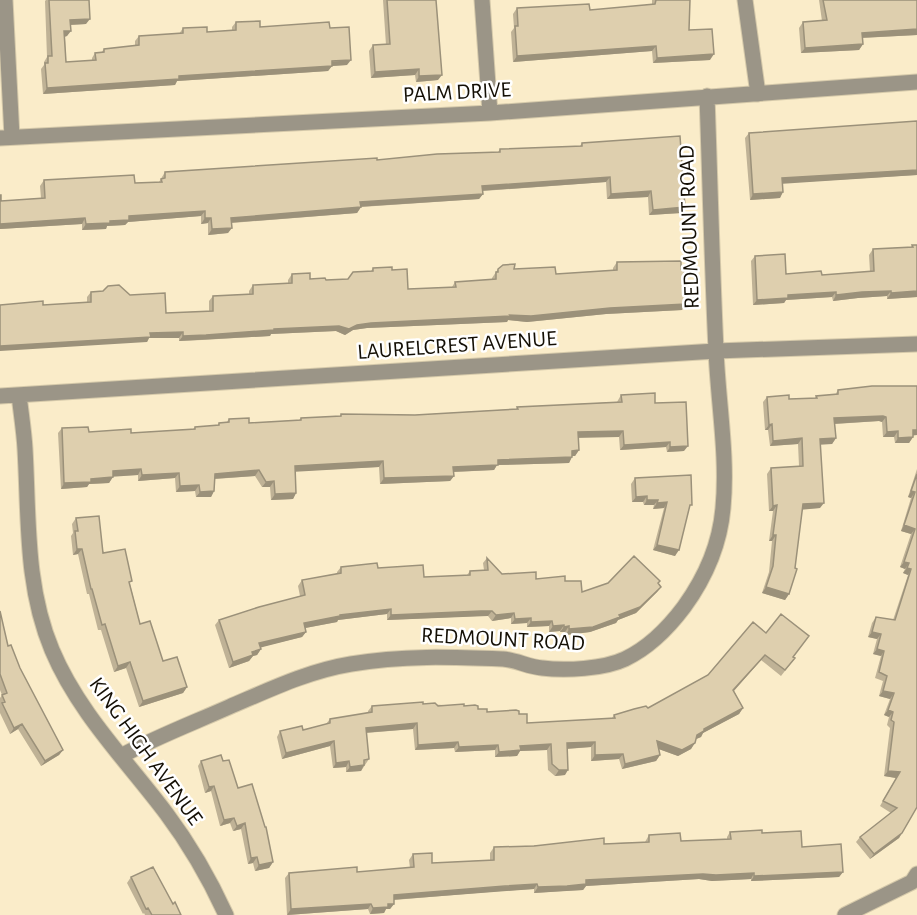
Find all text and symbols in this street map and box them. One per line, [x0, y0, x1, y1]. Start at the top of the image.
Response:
street label: PALM DRIVE [402, 78, 512, 106]
street label: REDMOUNT ROAD [675, 145, 703, 309]
street label: LAURELCREST AVENUE [357, 327, 558, 363]
street label: REDMOUNT ROAD [421, 624, 585, 654]
street label: KING HIGH AVENUE [85, 673, 207, 829]

